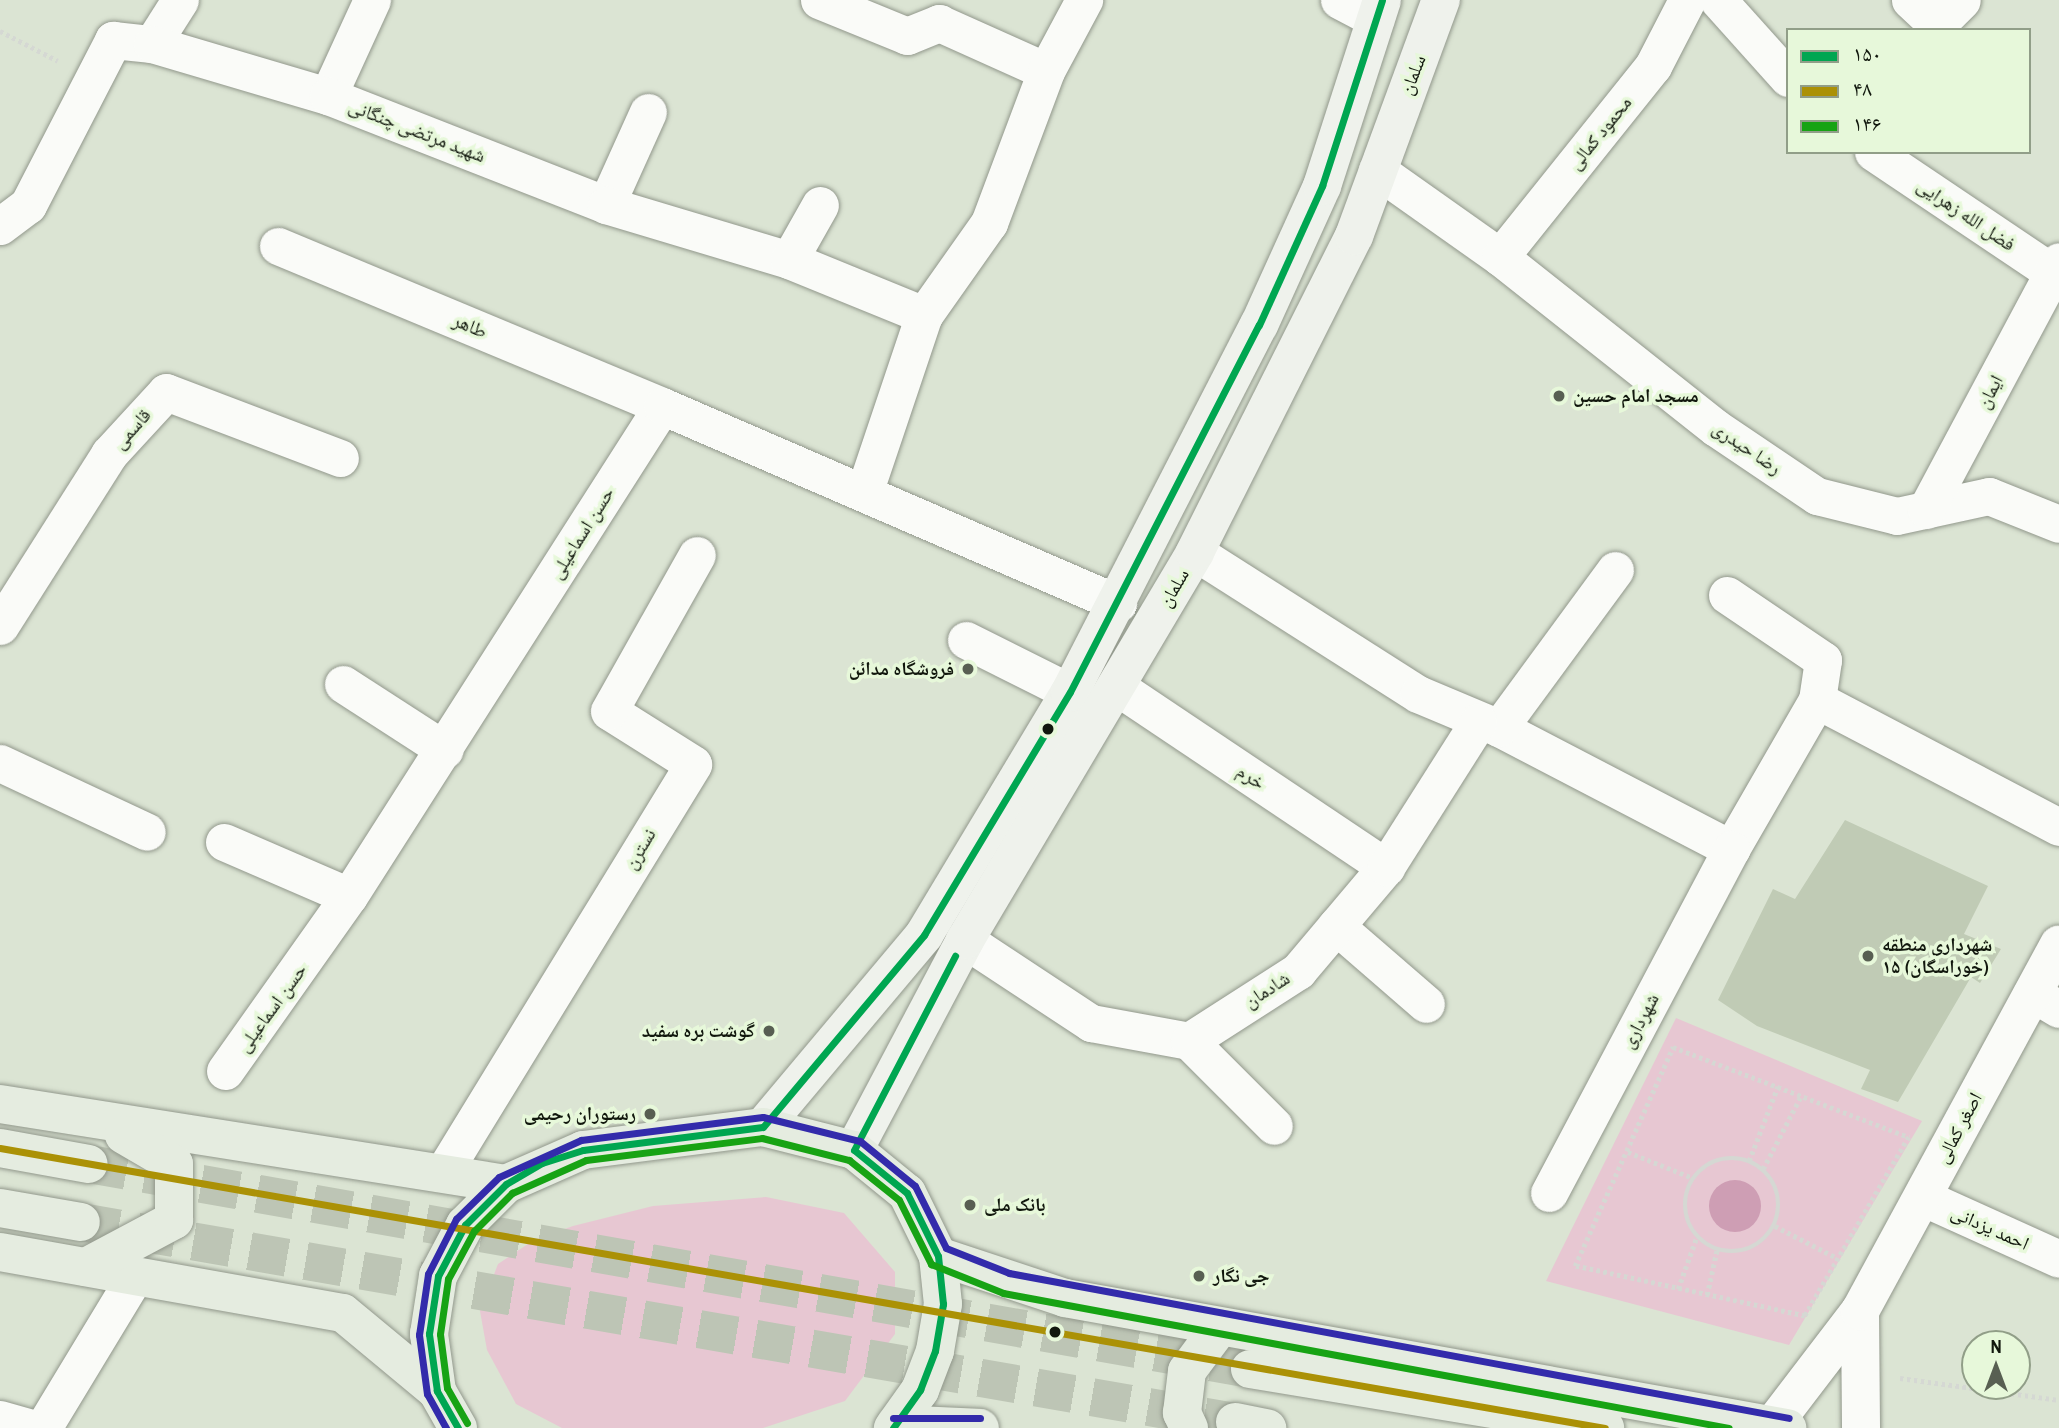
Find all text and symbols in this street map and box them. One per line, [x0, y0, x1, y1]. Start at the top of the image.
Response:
legend [1786, 28, 2031, 154]
text: ۱۵۰ [1853, 39, 1881, 68]
street label: سلمان [1395, 52, 1431, 98]
text: ۴۸ [1853, 74, 1872, 103]
street label: محمود کمالی [1563, 92, 1637, 174]
street label: شهید مرتضی چنگانی [346, 94, 488, 168]
text: ۱۴۶ [1853, 109, 1881, 138]
street label: فضل الله زهرایی [1913, 174, 2019, 256]
street label: طاهر [450, 309, 490, 343]
street label: ایمان [1972, 371, 2008, 413]
place label: مسجد امام حسین [1573, 385, 1699, 407]
marker: مسجد امام حسین [1551, 388, 1567, 404]
street label: قاسمی [108, 404, 156, 454]
street label: رضا حیدری [1708, 417, 1786, 479]
street label: حسن اسماعیلی [545, 483, 619, 583]
street label: سلمان [1154, 565, 1194, 611]
place label: فروشگاه مدائن [849, 658, 954, 680]
marker: فروشگاه مدائن [960, 661, 976, 677]
unlabelled marker [1041, 722, 1055, 736]
street label: خرم [1233, 759, 1269, 795]
street label: نسترن [619, 824, 661, 874]
place label: شهرداری منطقه ۱۵ (خوراسگان) [1882, 934, 1992, 978]
marker: شهرداری منطقه ۱۵ (خوراسگان) [1860, 948, 1876, 964]
street label: حسن اسماعیلی [232, 959, 312, 1057]
street label: شادمان [1240, 967, 1294, 1013]
street label: شهرداری [1616, 990, 1664, 1052]
place label: گوشت بره سفید [642, 1020, 755, 1042]
marker: گوشت بره سفید [761, 1023, 777, 1039]
street label: اصغر کمالی [1931, 1089, 1987, 1167]
place label: رستوران رحیمی [524, 1103, 636, 1125]
marker: رستوران رحیمی [642, 1106, 658, 1122]
place label: بانک ملی [984, 1194, 1046, 1216]
marker: بانک ملی [962, 1197, 978, 1213]
street label: احمد یزدانی [1948, 1201, 2032, 1255]
place label: جی نگار [1213, 1265, 1270, 1287]
marker: جی نگار [1191, 1268, 1207, 1284]
unlabelled marker [1048, 1325, 1062, 1339]
north arrow [1961, 1330, 2031, 1400]
text: N [1990, 1333, 2002, 1359]

